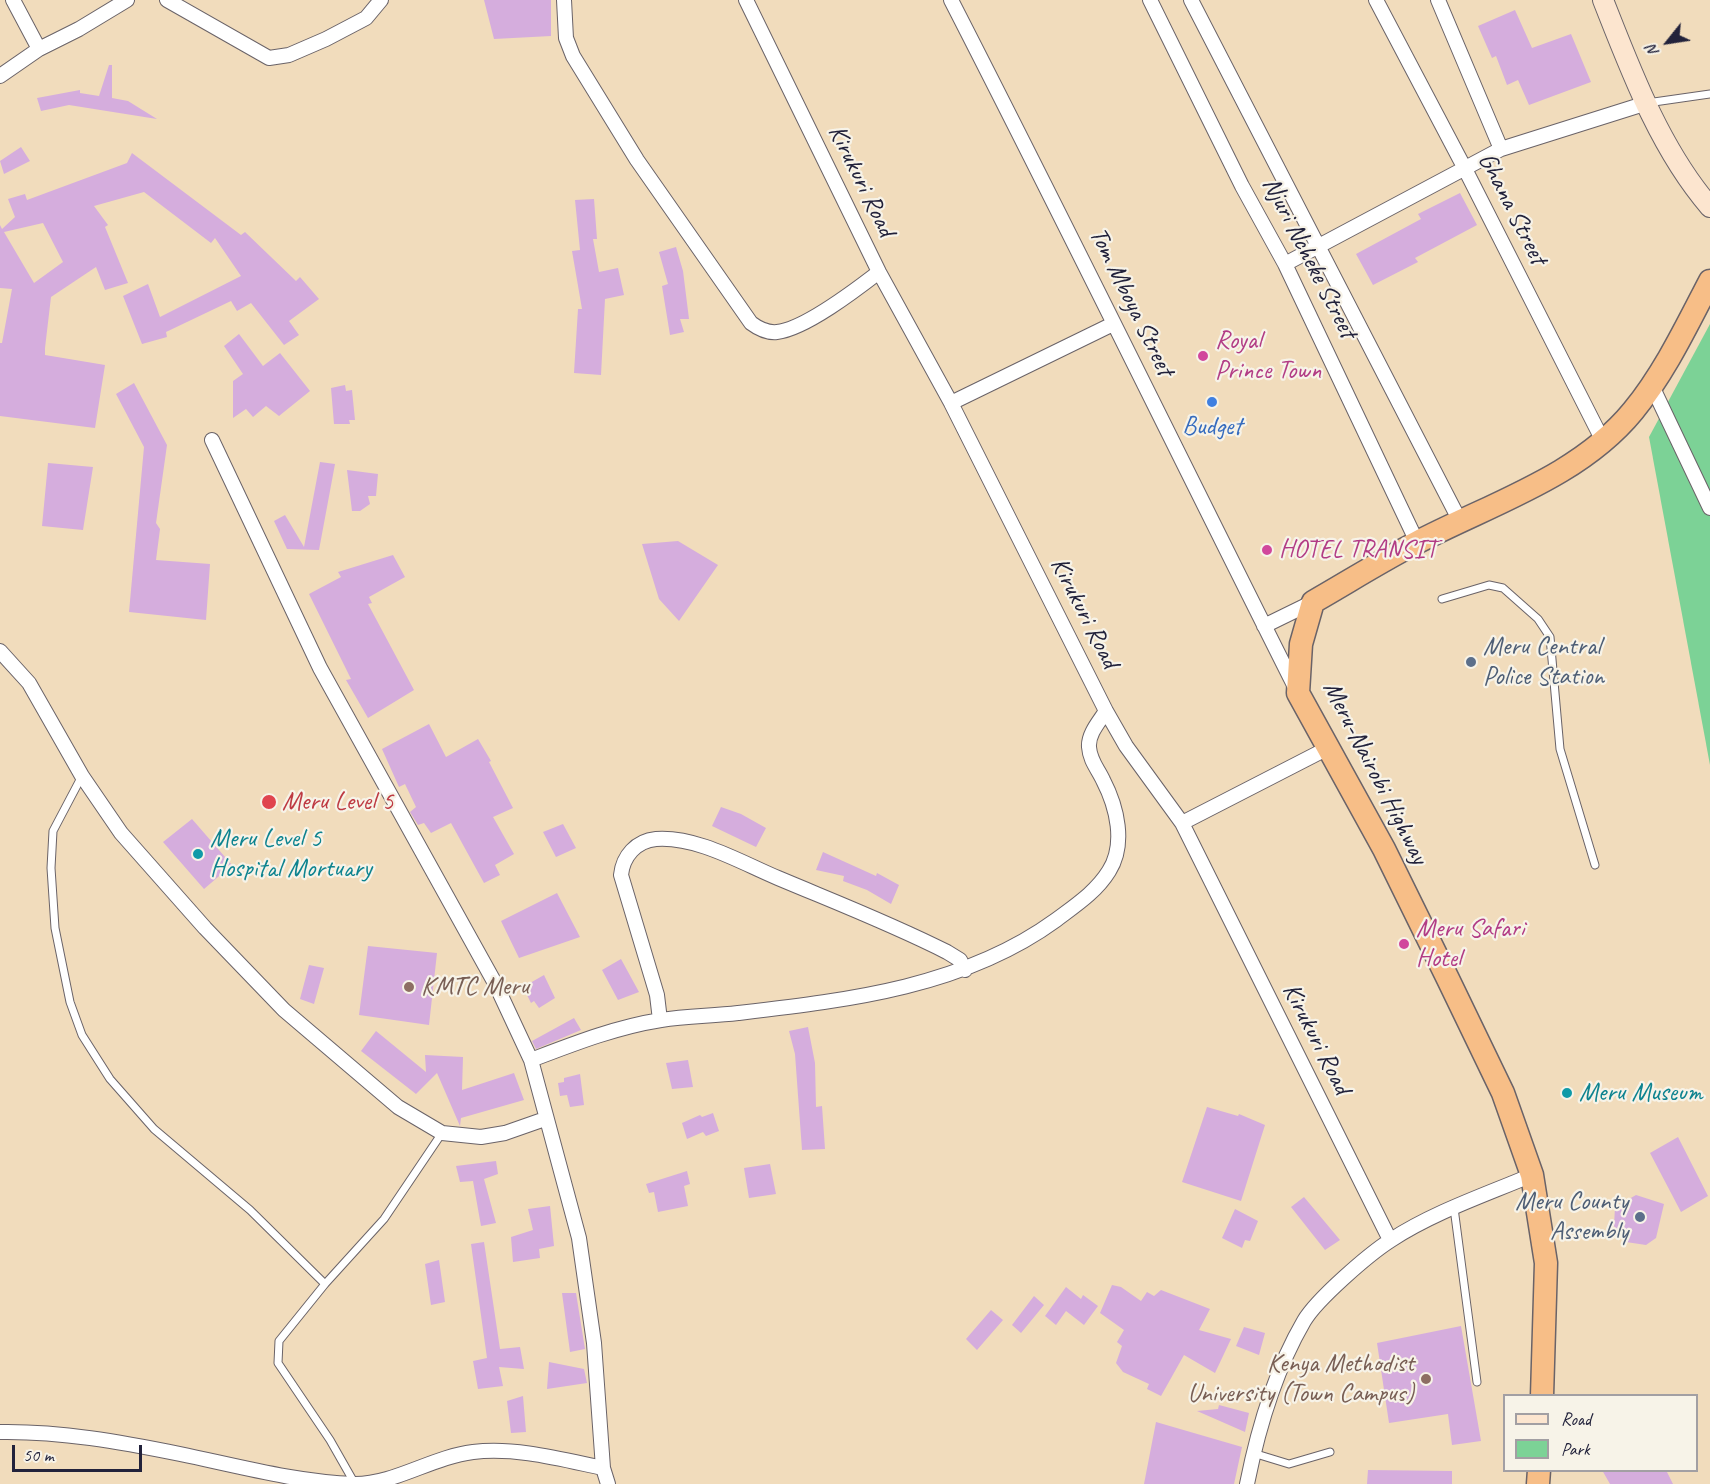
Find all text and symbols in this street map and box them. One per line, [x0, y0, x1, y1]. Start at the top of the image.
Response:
north arrow [1638, 12, 1698, 72]
text: N [1641, 42, 1664, 60]
street label: Kirukuri Road [821, 120, 901, 242]
street label: Ghana Street [1471, 148, 1553, 270]
street label: Njuri Ncheke Street [1255, 172, 1363, 344]
street label: Tom Mboya Street [1082, 223, 1180, 381]
place label: Royal Prince Town [1215, 325, 1321, 386]
marker: Royal Prince Town [1196, 349, 1210, 363]
marker: Budget [1205, 395, 1219, 409]
place label: Budget [1182, 411, 1242, 443]
place label: HOTEL TRANSIT [1279, 534, 1437, 566]
marker: HOTEL TRANSIT [1260, 543, 1274, 557]
street label: Kirukuri Road [1043, 552, 1125, 674]
place label: Meru Central Police Station [1483, 631, 1604, 692]
marker: Meru Central Police Station [1464, 655, 1478, 669]
street label: Meru-Nairobi Highway [1315, 676, 1435, 870]
place label: Meru Level 5 [282, 786, 393, 818]
marker: Meru Level 5 [260, 793, 278, 811]
place label: Meru Level 5 Hospital Mortuary [210, 823, 372, 885]
marker: Meru Level 5 Hospital Mortuary [191, 847, 205, 861]
place label: Meru Safari Hotel [1416, 913, 1524, 975]
marker: Meru Safari Hotel [1397, 937, 1411, 951]
place label: KMTC Meru [421, 971, 529, 1003]
street label: Kirukuri Road [1275, 978, 1357, 1100]
marker: KMTC Meru [402, 980, 416, 994]
place label: Meru Museum [1579, 1077, 1702, 1109]
marker: Meru Museum [1560, 1086, 1574, 1100]
place label: Meru County Assembly [1515, 1186, 1628, 1248]
marker: Meru County Assembly [1633, 1210, 1647, 1224]
place label: Kenya Methodist University (Town Campus) [1187, 1348, 1414, 1410]
marker: Kenya Methodist University (Town Campus) [1419, 1372, 1433, 1386]
legend [1503, 1394, 1698, 1472]
text: Road [1561, 1408, 1591, 1430]
scale bar [15, 1433, 146, 1471]
text: Park [1561, 1438, 1590, 1460]
text: 50 m [23, 1444, 54, 1466]

